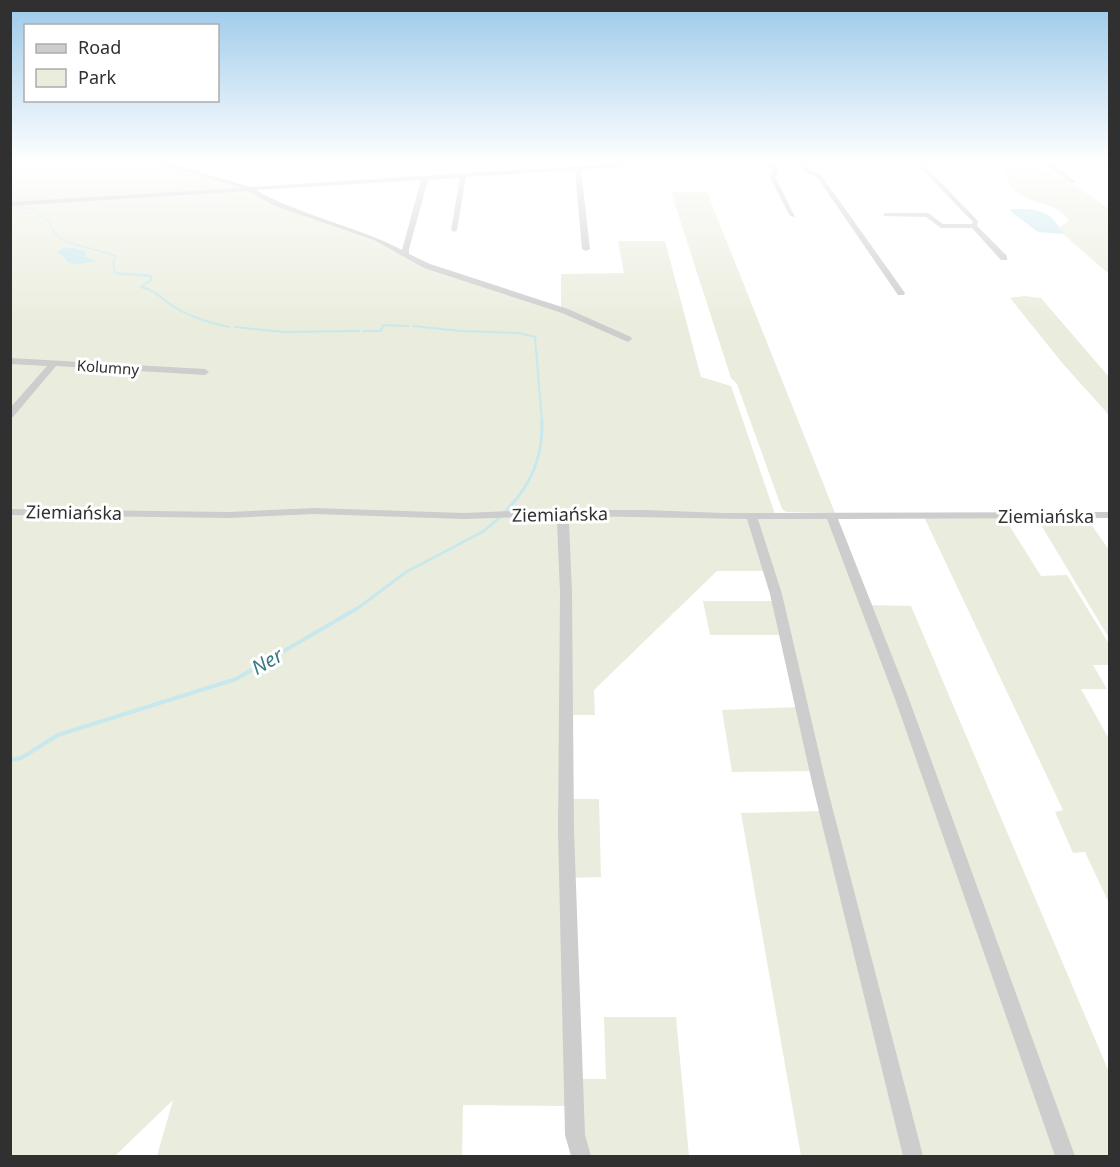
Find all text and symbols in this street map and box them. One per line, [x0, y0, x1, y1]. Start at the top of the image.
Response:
legend [24, 24, 219, 102]
text: Road [78, 35, 121, 59]
text: Park [78, 65, 116, 89]
street label: Kolumny [76, 355, 140, 379]
street label: Ziemiańska [26, 499, 122, 525]
street label: Ziemiańska [512, 501, 608, 527]
street label: Ziemiańska [998, 504, 1094, 528]
water label: Ner [246, 641, 289, 681]

